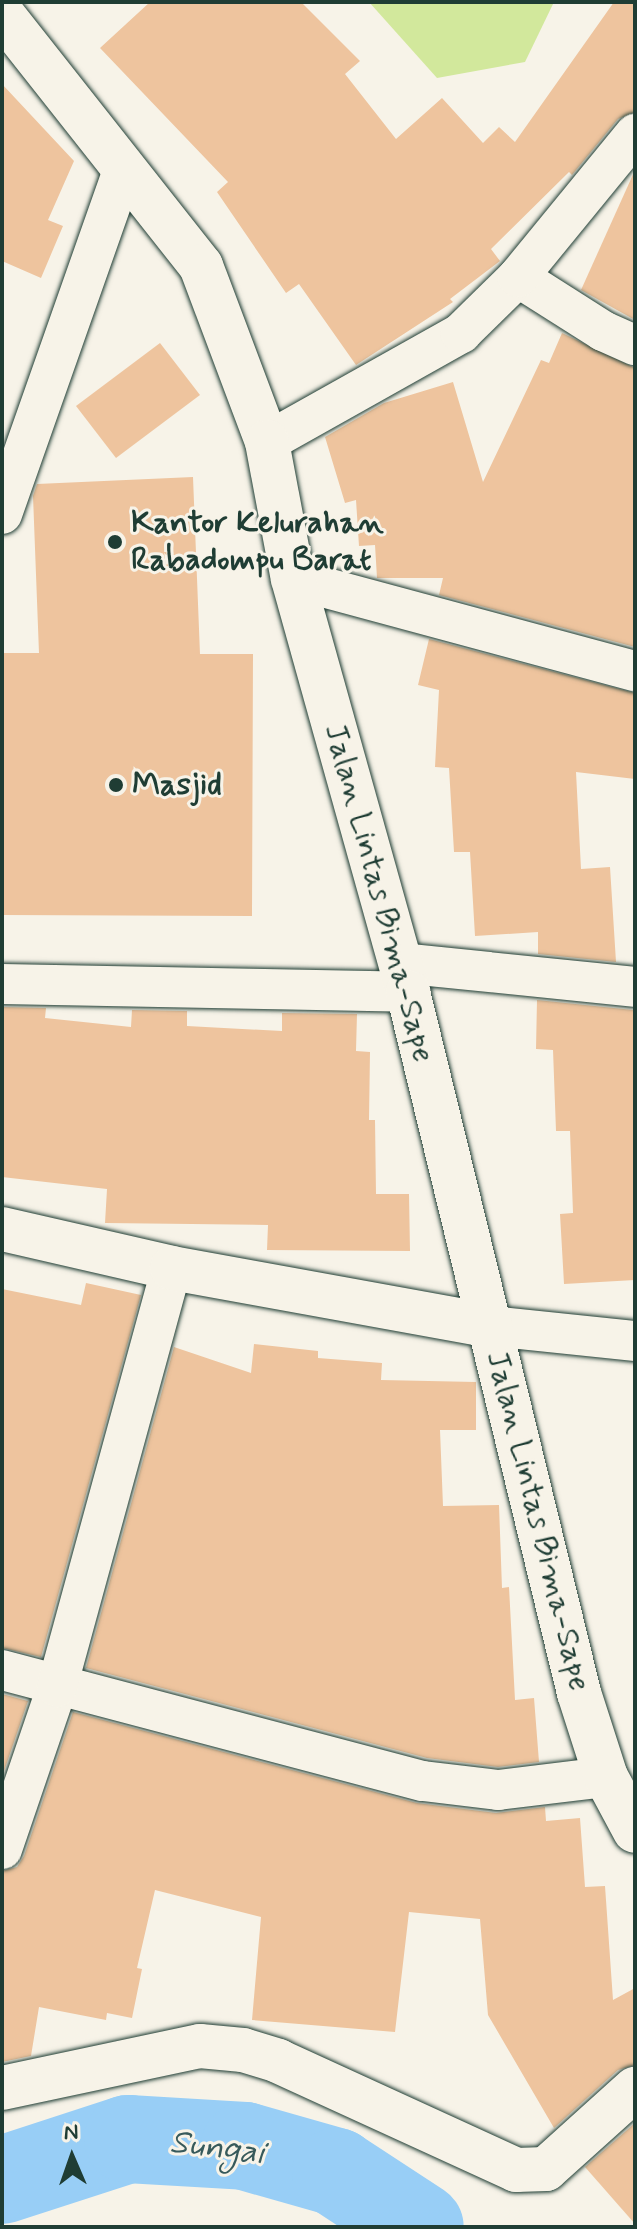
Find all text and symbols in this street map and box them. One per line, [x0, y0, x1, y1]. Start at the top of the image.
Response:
place label: Kantor Kelurahan Rabadompu Barat [131, 505, 378, 580]
marker: Kantor Kelurahan Rabadompu Barat [106, 533, 124, 551]
street label: Jalan Lintas Bima-Sape [316, 724, 442, 1062]
place label: Masjid [132, 766, 222, 804]
marker: Masjid [107, 776, 125, 794]
street label: Jalan Lintas Bima-Sape [478, 1351, 598, 1691]
north arrow [32, 2117, 112, 2197]
text: N [63, 2119, 79, 2147]
water label: Sungai [167, 2122, 267, 2174]

